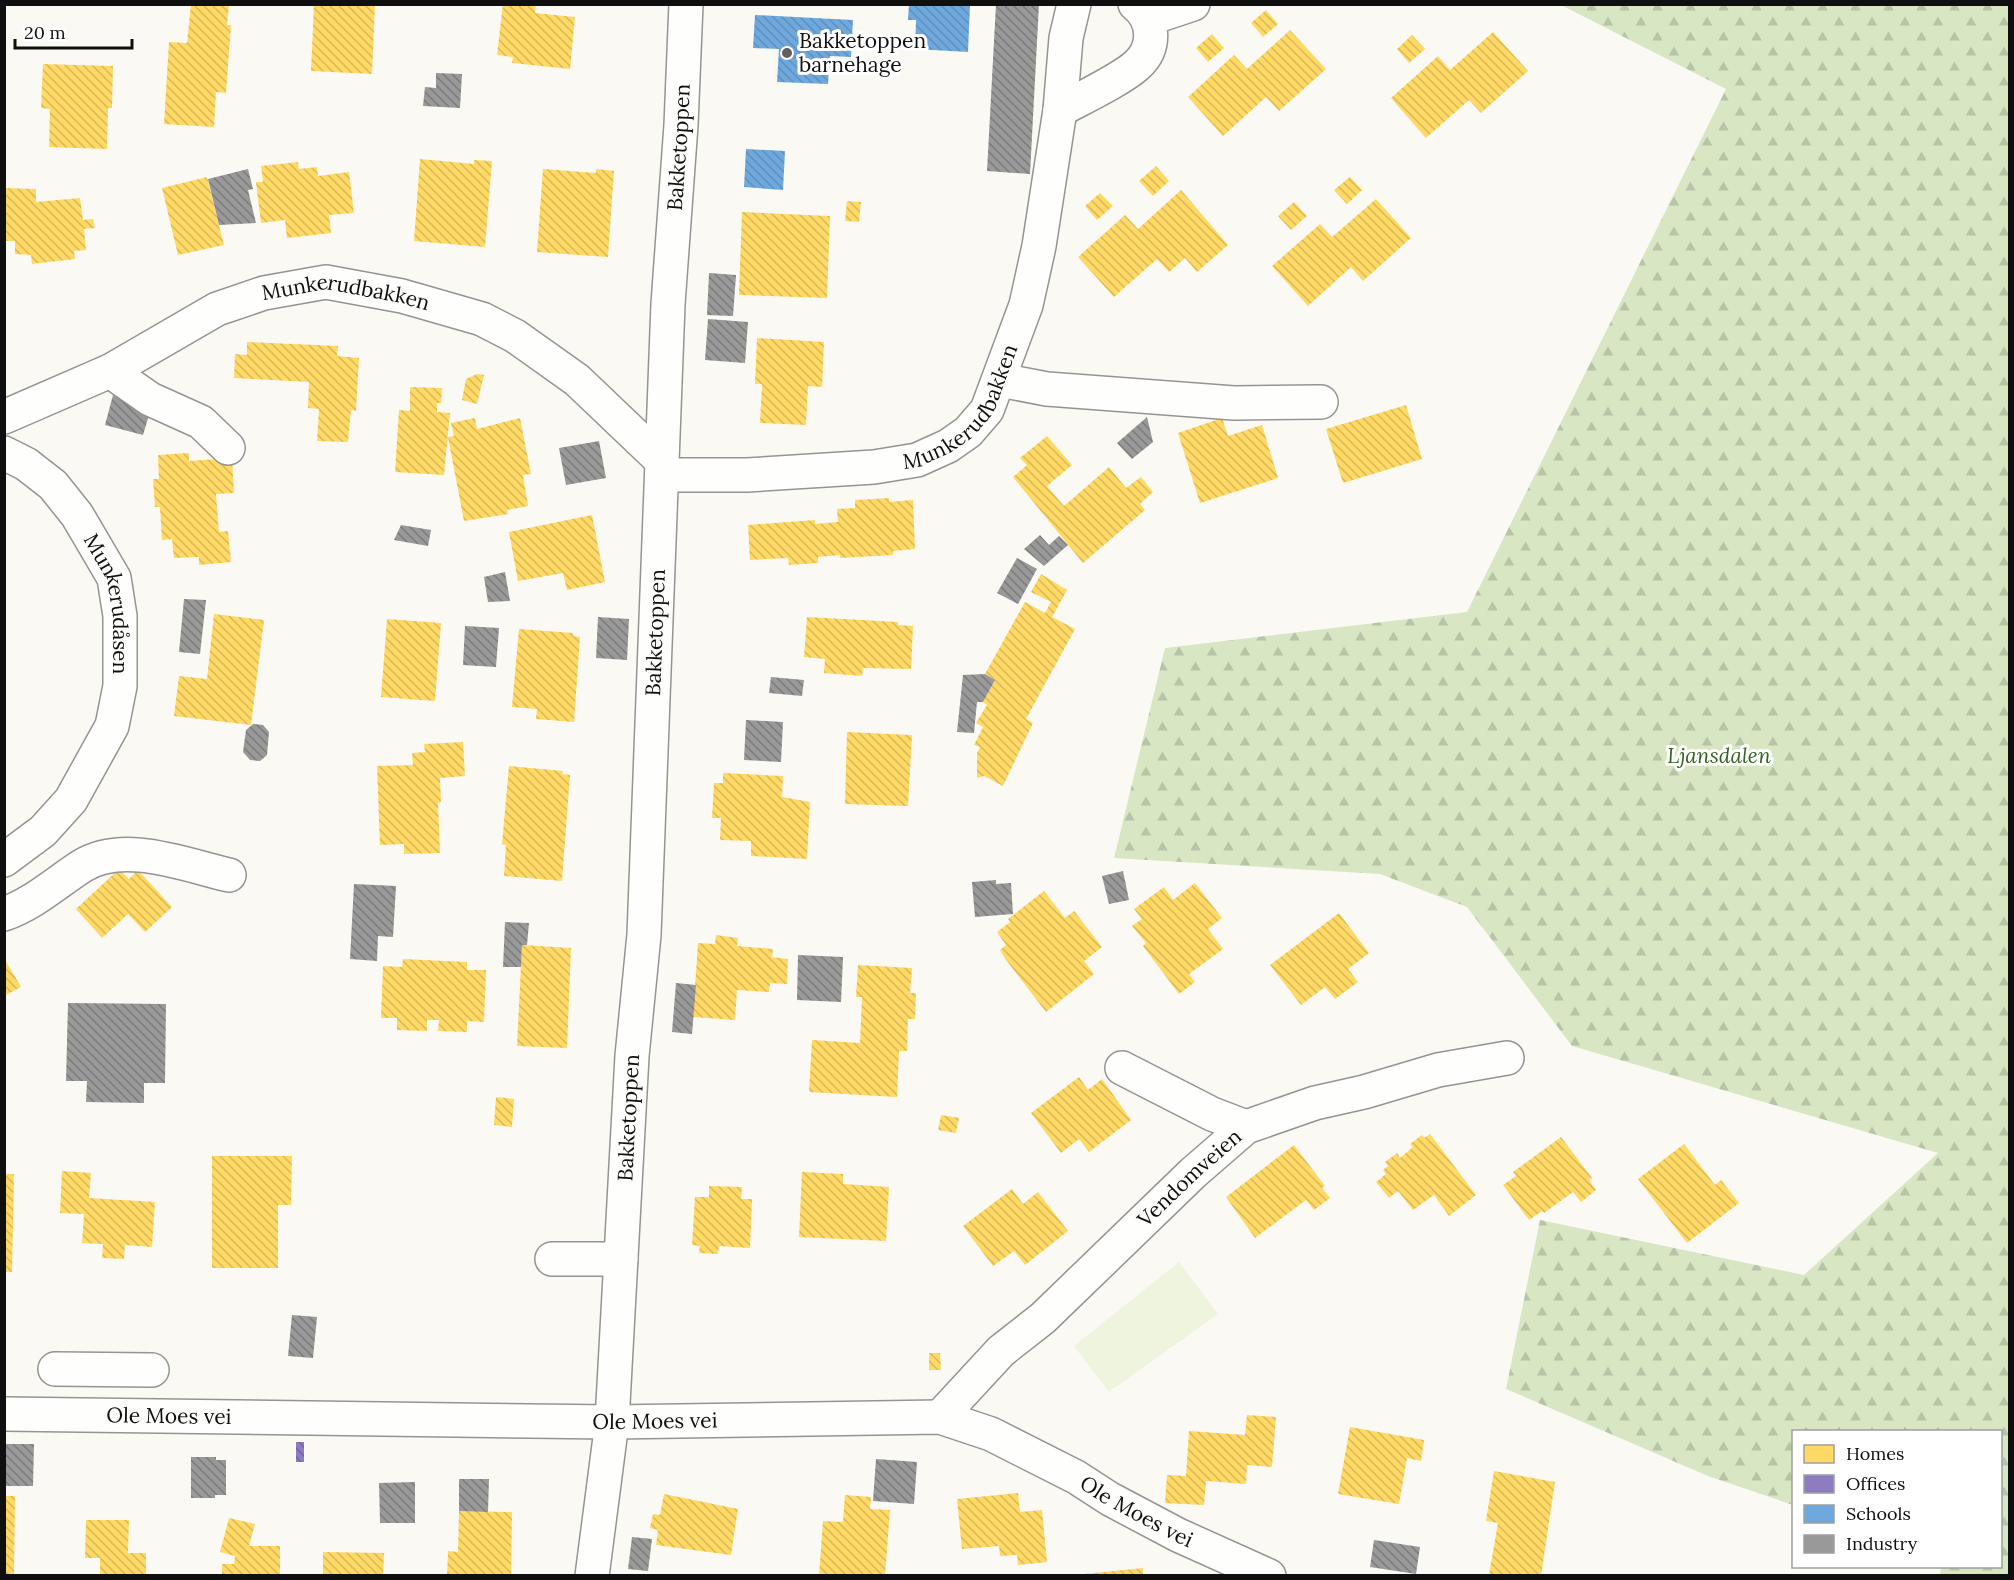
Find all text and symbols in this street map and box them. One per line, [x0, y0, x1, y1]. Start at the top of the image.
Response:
scale bar [15, 12, 132, 50]
text: 20 m [24, 21, 66, 44]
place label: Bakketoppen barnehage [799, 27, 926, 78]
marker: Bakketoppen barnehage [780, 46, 794, 60]
street label: Bakketoppen [661, 83, 696, 212]
street label: Munkerudbakken [259, 268, 433, 316]
street label: Munkerudbakken [901, 340, 1023, 475]
street label: Munkerudåsen [78, 528, 134, 675]
street label: Bakketoppen [639, 568, 671, 697]
park label: Ljansdalen [1667, 742, 1771, 769]
street label: Bakketoppen [611, 1053, 645, 1182]
street label: Vendomveien [1131, 1123, 1247, 1233]
street label: Ole Moes vei [106, 1401, 232, 1430]
street label: Ole Moes vei [592, 1406, 718, 1435]
legend [1792, 1430, 2002, 1568]
text: Homes [1846, 1442, 1904, 1465]
street label: Ole Moes vei [1075, 1469, 1198, 1553]
text: Offices [1846, 1472, 1905, 1495]
text: Schools [1846, 1502, 1911, 1525]
text: Industry [1846, 1532, 1918, 1555]

